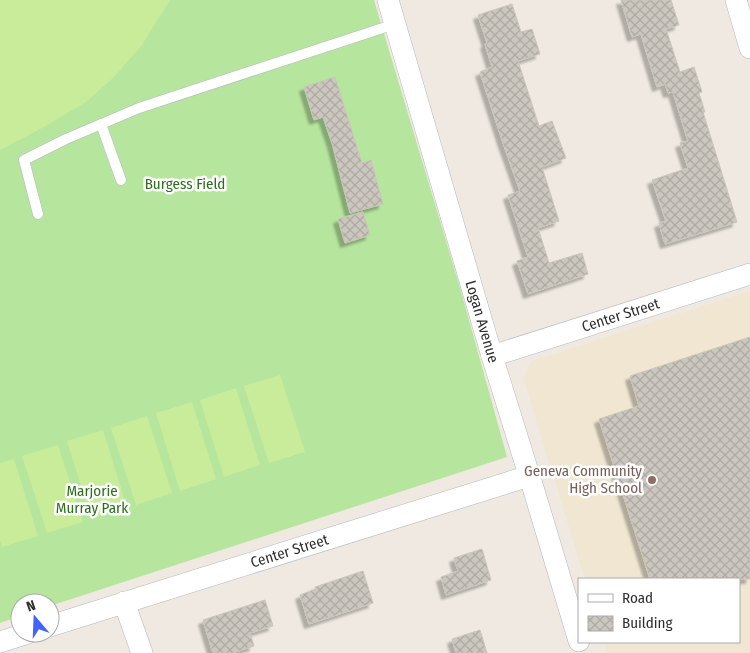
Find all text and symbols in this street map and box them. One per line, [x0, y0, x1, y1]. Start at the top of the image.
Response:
park label: Burgess Field [145, 175, 225, 193]
street label: Logan Avenue [461, 278, 503, 365]
street label: Center Street [580, 294, 662, 336]
place label: Geneva Community High School [524, 462, 642, 497]
marker: Geneva Community High School [646, 474, 658, 486]
park label: Marjorie Murray Park [56, 482, 128, 517]
street label: Center Street [248, 530, 331, 572]
legend [578, 578, 740, 643]
text: Road [622, 589, 653, 607]
north arrow [10, 593, 60, 643]
text: N [24, 597, 38, 616]
text: Building [622, 614, 673, 632]

